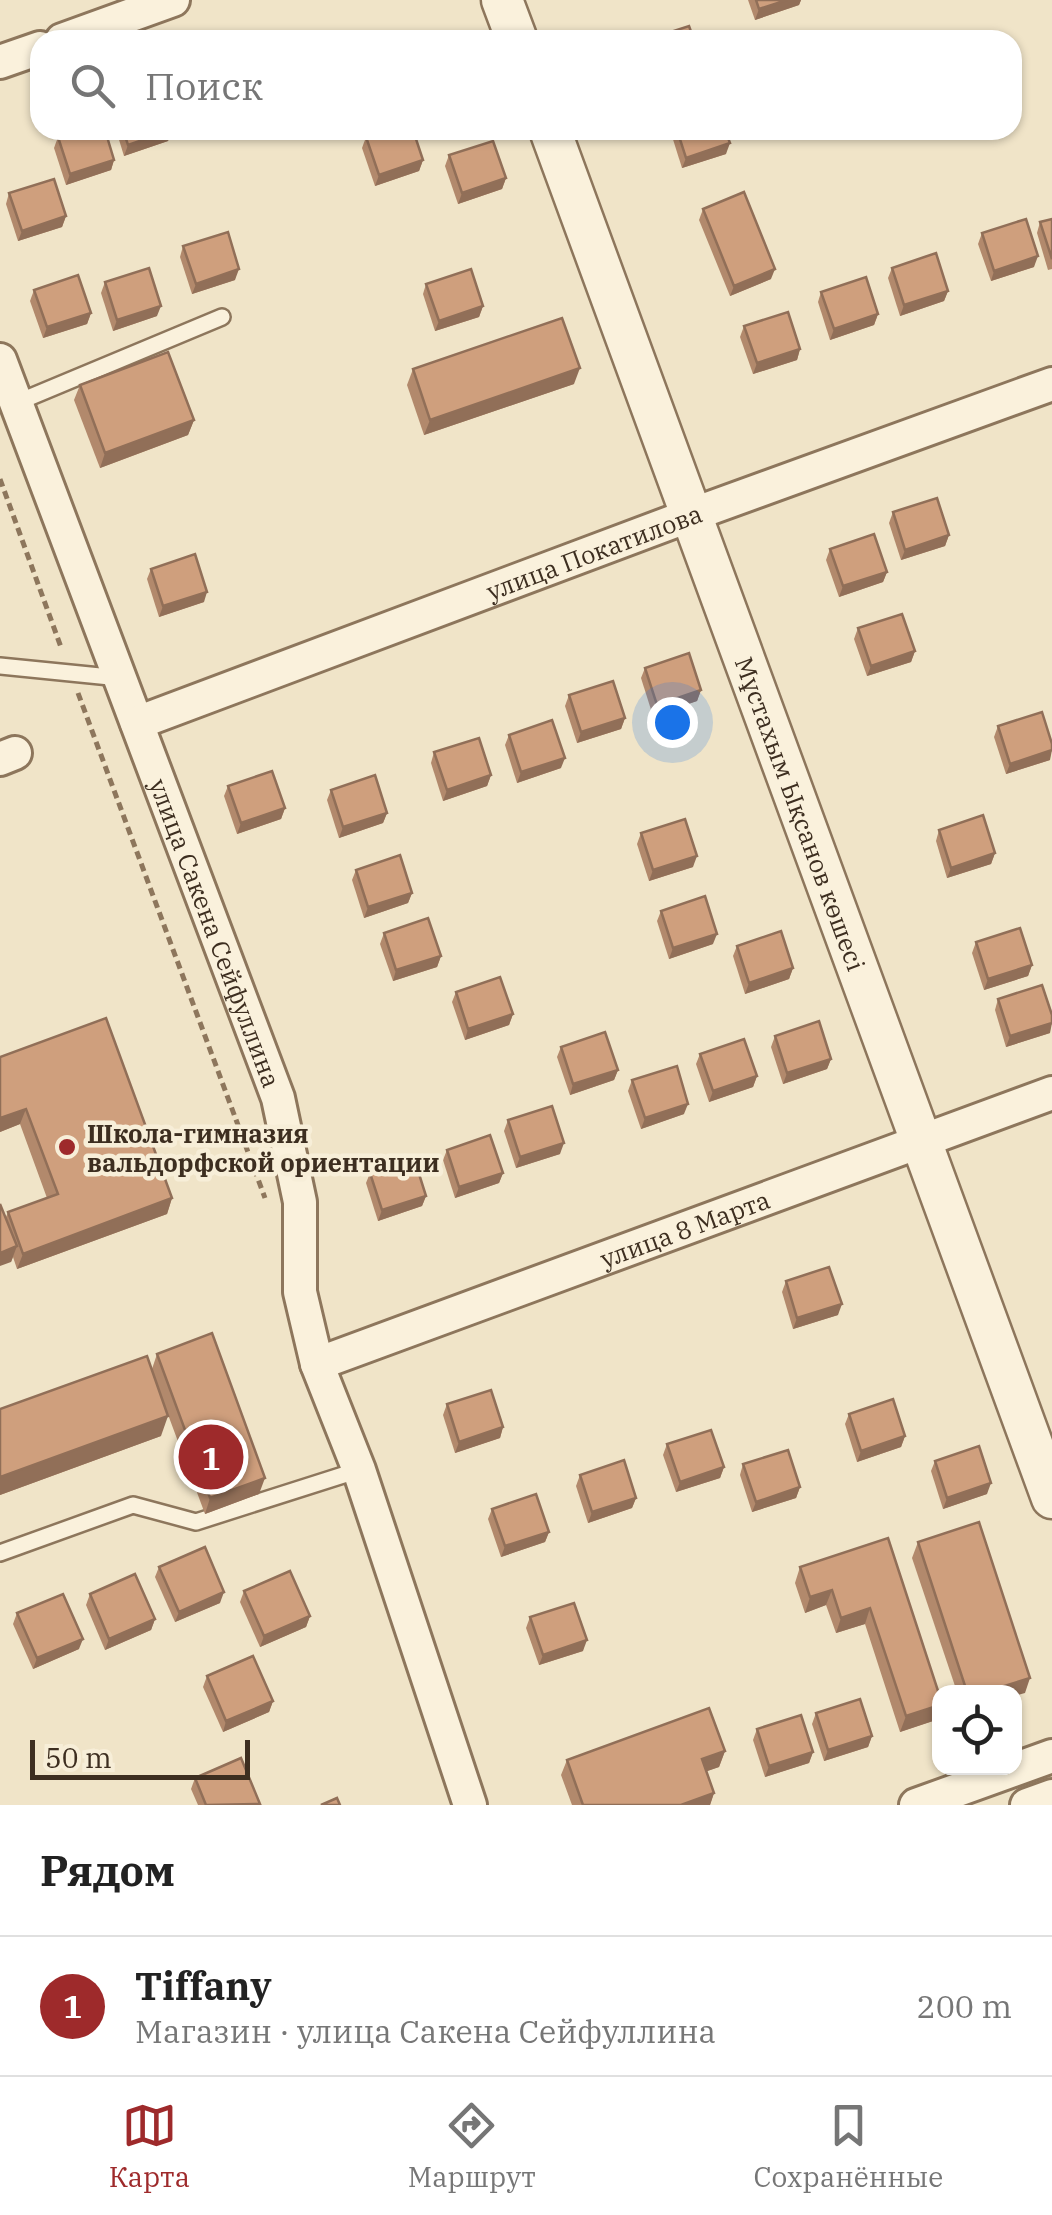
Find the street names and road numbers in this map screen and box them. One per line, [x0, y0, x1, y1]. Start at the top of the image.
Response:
street label: улица Покатилова [481, 496, 706, 607]
street label: Мұстахым Ықсанов көшесі [728, 652, 874, 975]
street label: улица Сакена Сейфуллина [143, 774, 289, 1092]
street label: улица 8 Марта [595, 1182, 774, 1275]

